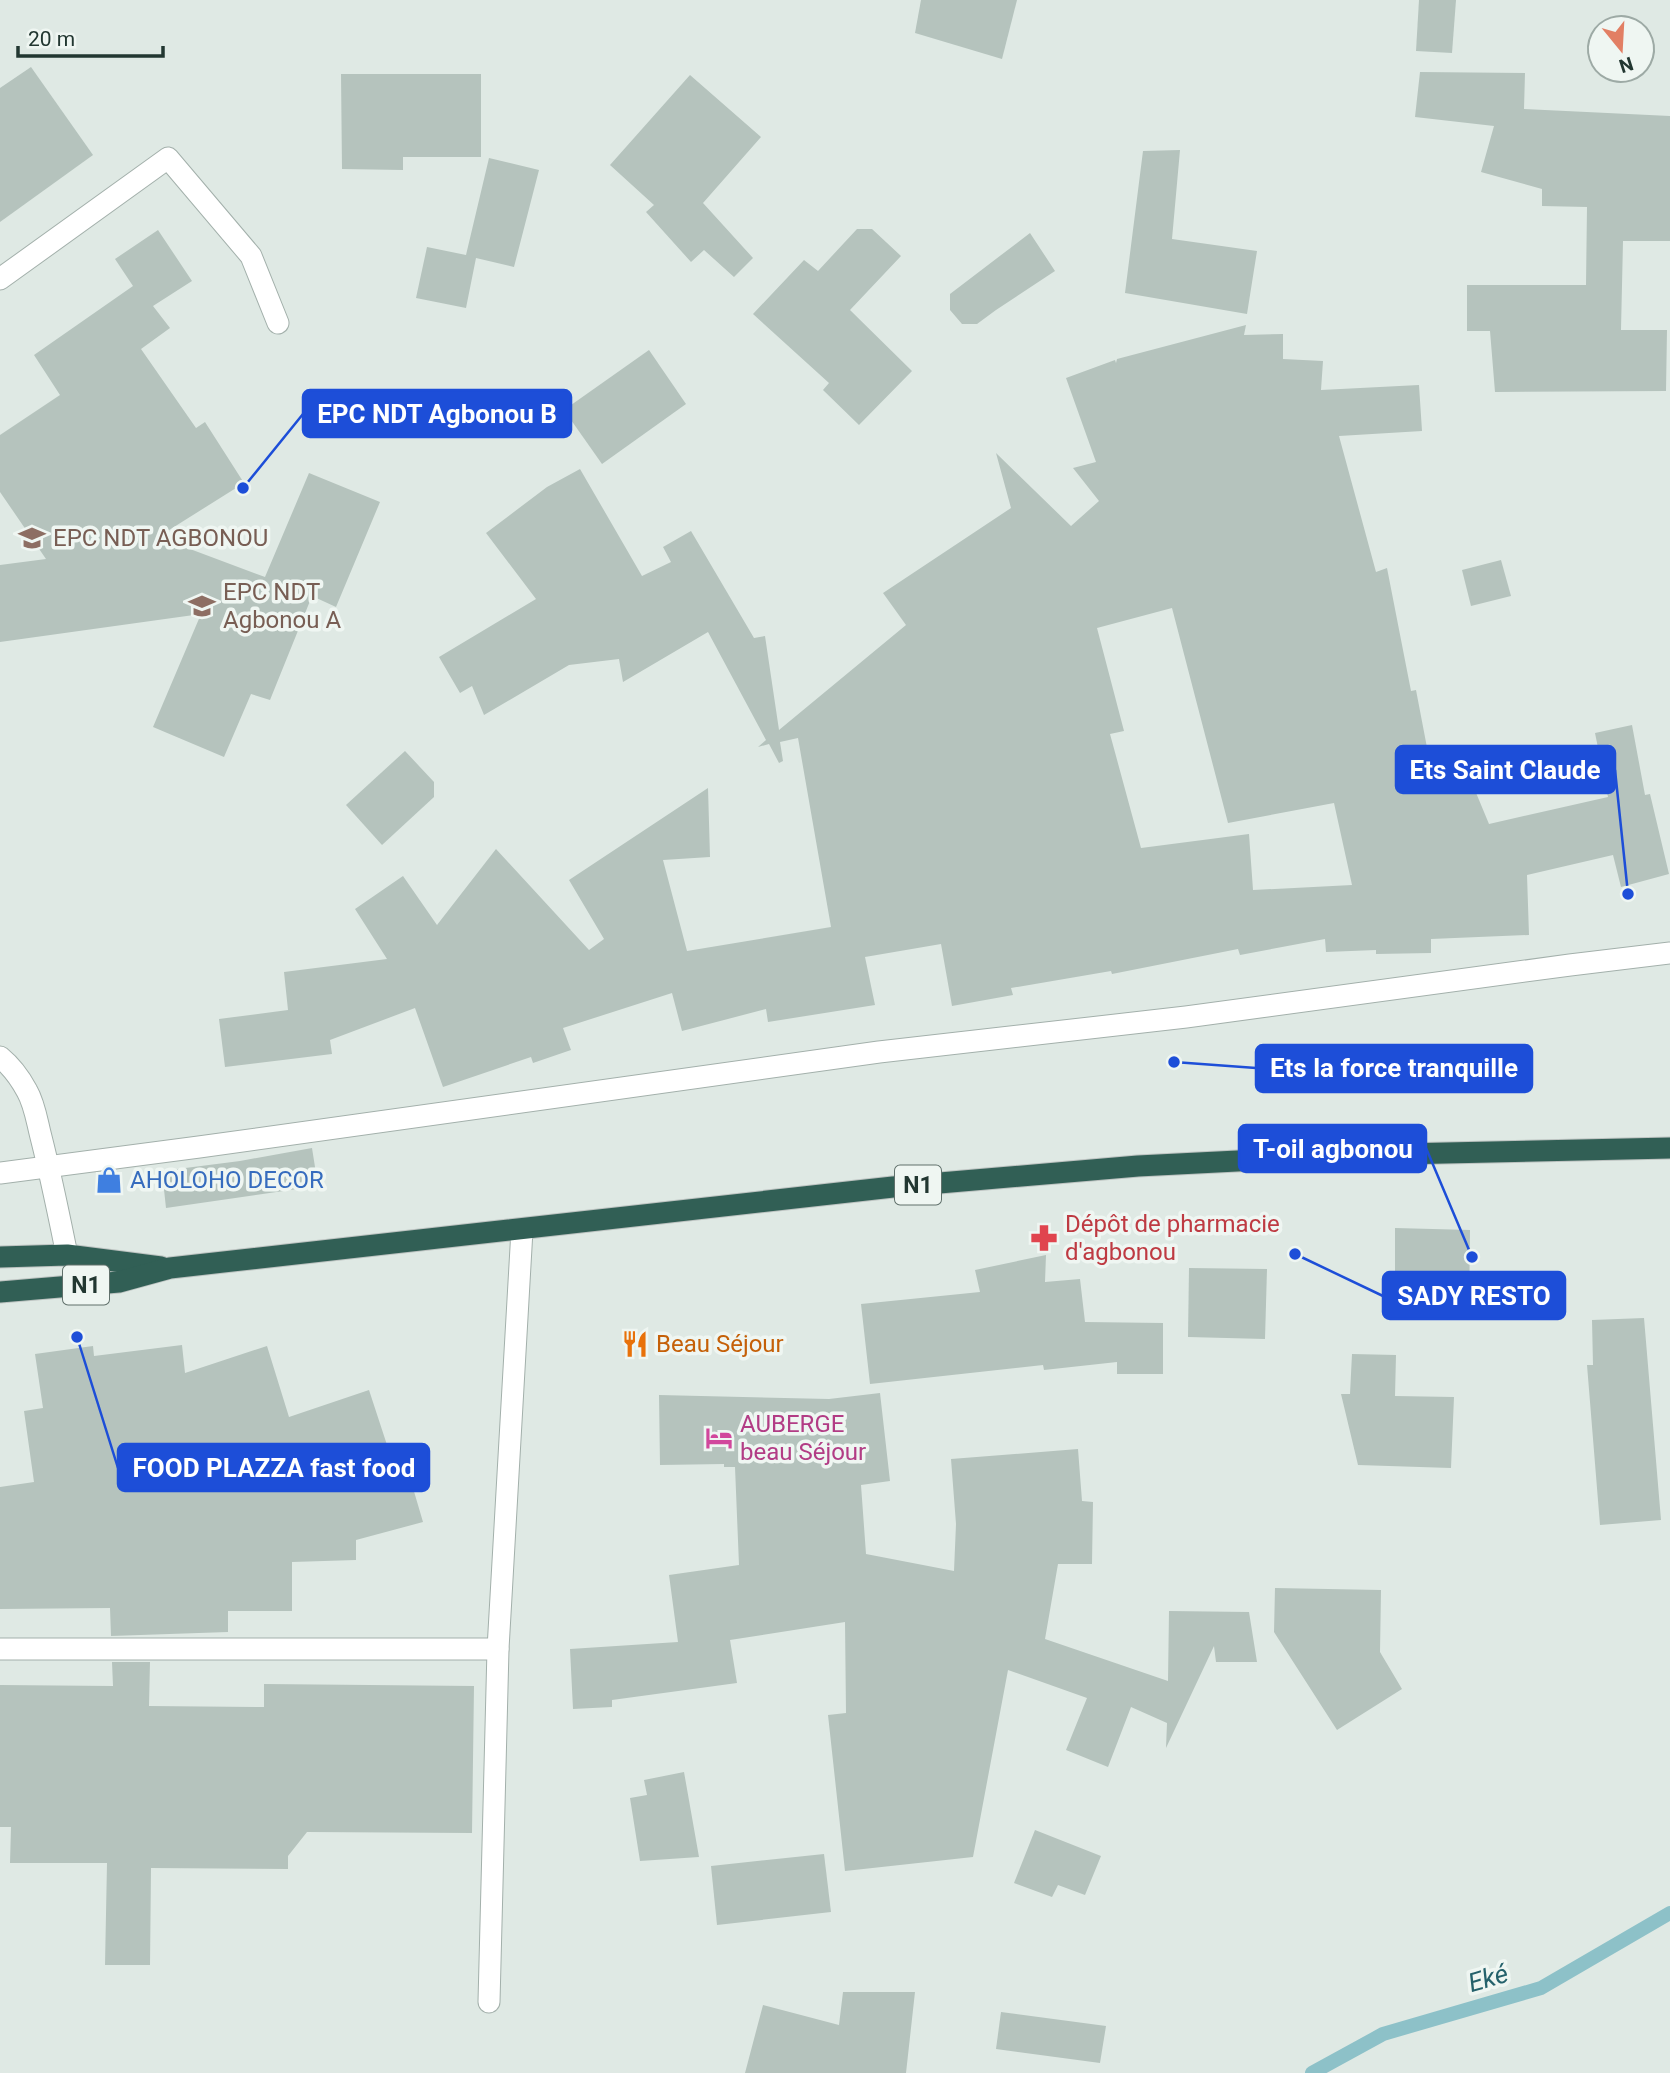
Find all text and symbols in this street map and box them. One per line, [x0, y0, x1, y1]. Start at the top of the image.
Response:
scale bar [18, 14, 163, 58]
north arrow [1586, 14, 1656, 84]
text: 20 m [28, 27, 75, 51]
text: N [1616, 52, 1636, 78]
callout: EPC NDT Agbonou B [303, 390, 571, 437]
text: EPC NDT Agbonou B [317, 399, 557, 429]
school or university icon: EPC NDT AGBONOU [17, 523, 47, 553]
place label: EPC NDT AGBONOU [53, 524, 268, 552]
place label: EPC NDT Agbonou A [223, 578, 341, 634]
school or university icon: EPC NDT Agbonou A [187, 591, 217, 621]
callout: Ets Saint Claude [1396, 746, 1615, 793]
text: Ets Saint Claude [1410, 755, 1600, 785]
callout: Ets la force tranquille [1256, 1045, 1532, 1092]
text: Ets la force tranquille [1270, 1053, 1518, 1083]
callout: T-oil agbonou [1239, 1125, 1426, 1172]
text: T-oil agbonou [1253, 1134, 1413, 1164]
shop icon: AHOLOHO DECOR [94, 1165, 124, 1195]
place label: AHOLOHO DECOR [130, 1166, 324, 1194]
road number: N1 [895, 1166, 941, 1204]
place label: Dépôt de pharmacie d'agbonou [1065, 1210, 1280, 1266]
pharmacy icon: Dépôt de pharmacie d'agbonou [1029, 1223, 1059, 1253]
road number: N1 [63, 1266, 109, 1304]
callout: SADY RESTO [1383, 1272, 1565, 1319]
text: SADY RESTO [1397, 1281, 1551, 1311]
restaurant icon: Beau Séjour [620, 1329, 650, 1359]
place label: Beau Séjour [656, 1330, 784, 1358]
place label: AUBERGE beau Séjour [740, 1410, 866, 1466]
hotel icon: AUBERGE beau Séjour [704, 1423, 734, 1453]
callout: FOOD PLAZZA fast food [118, 1444, 429, 1491]
text: FOOD PLAZZA fast food [133, 1453, 415, 1483]
water label: Eké [1465, 1958, 1511, 1998]

